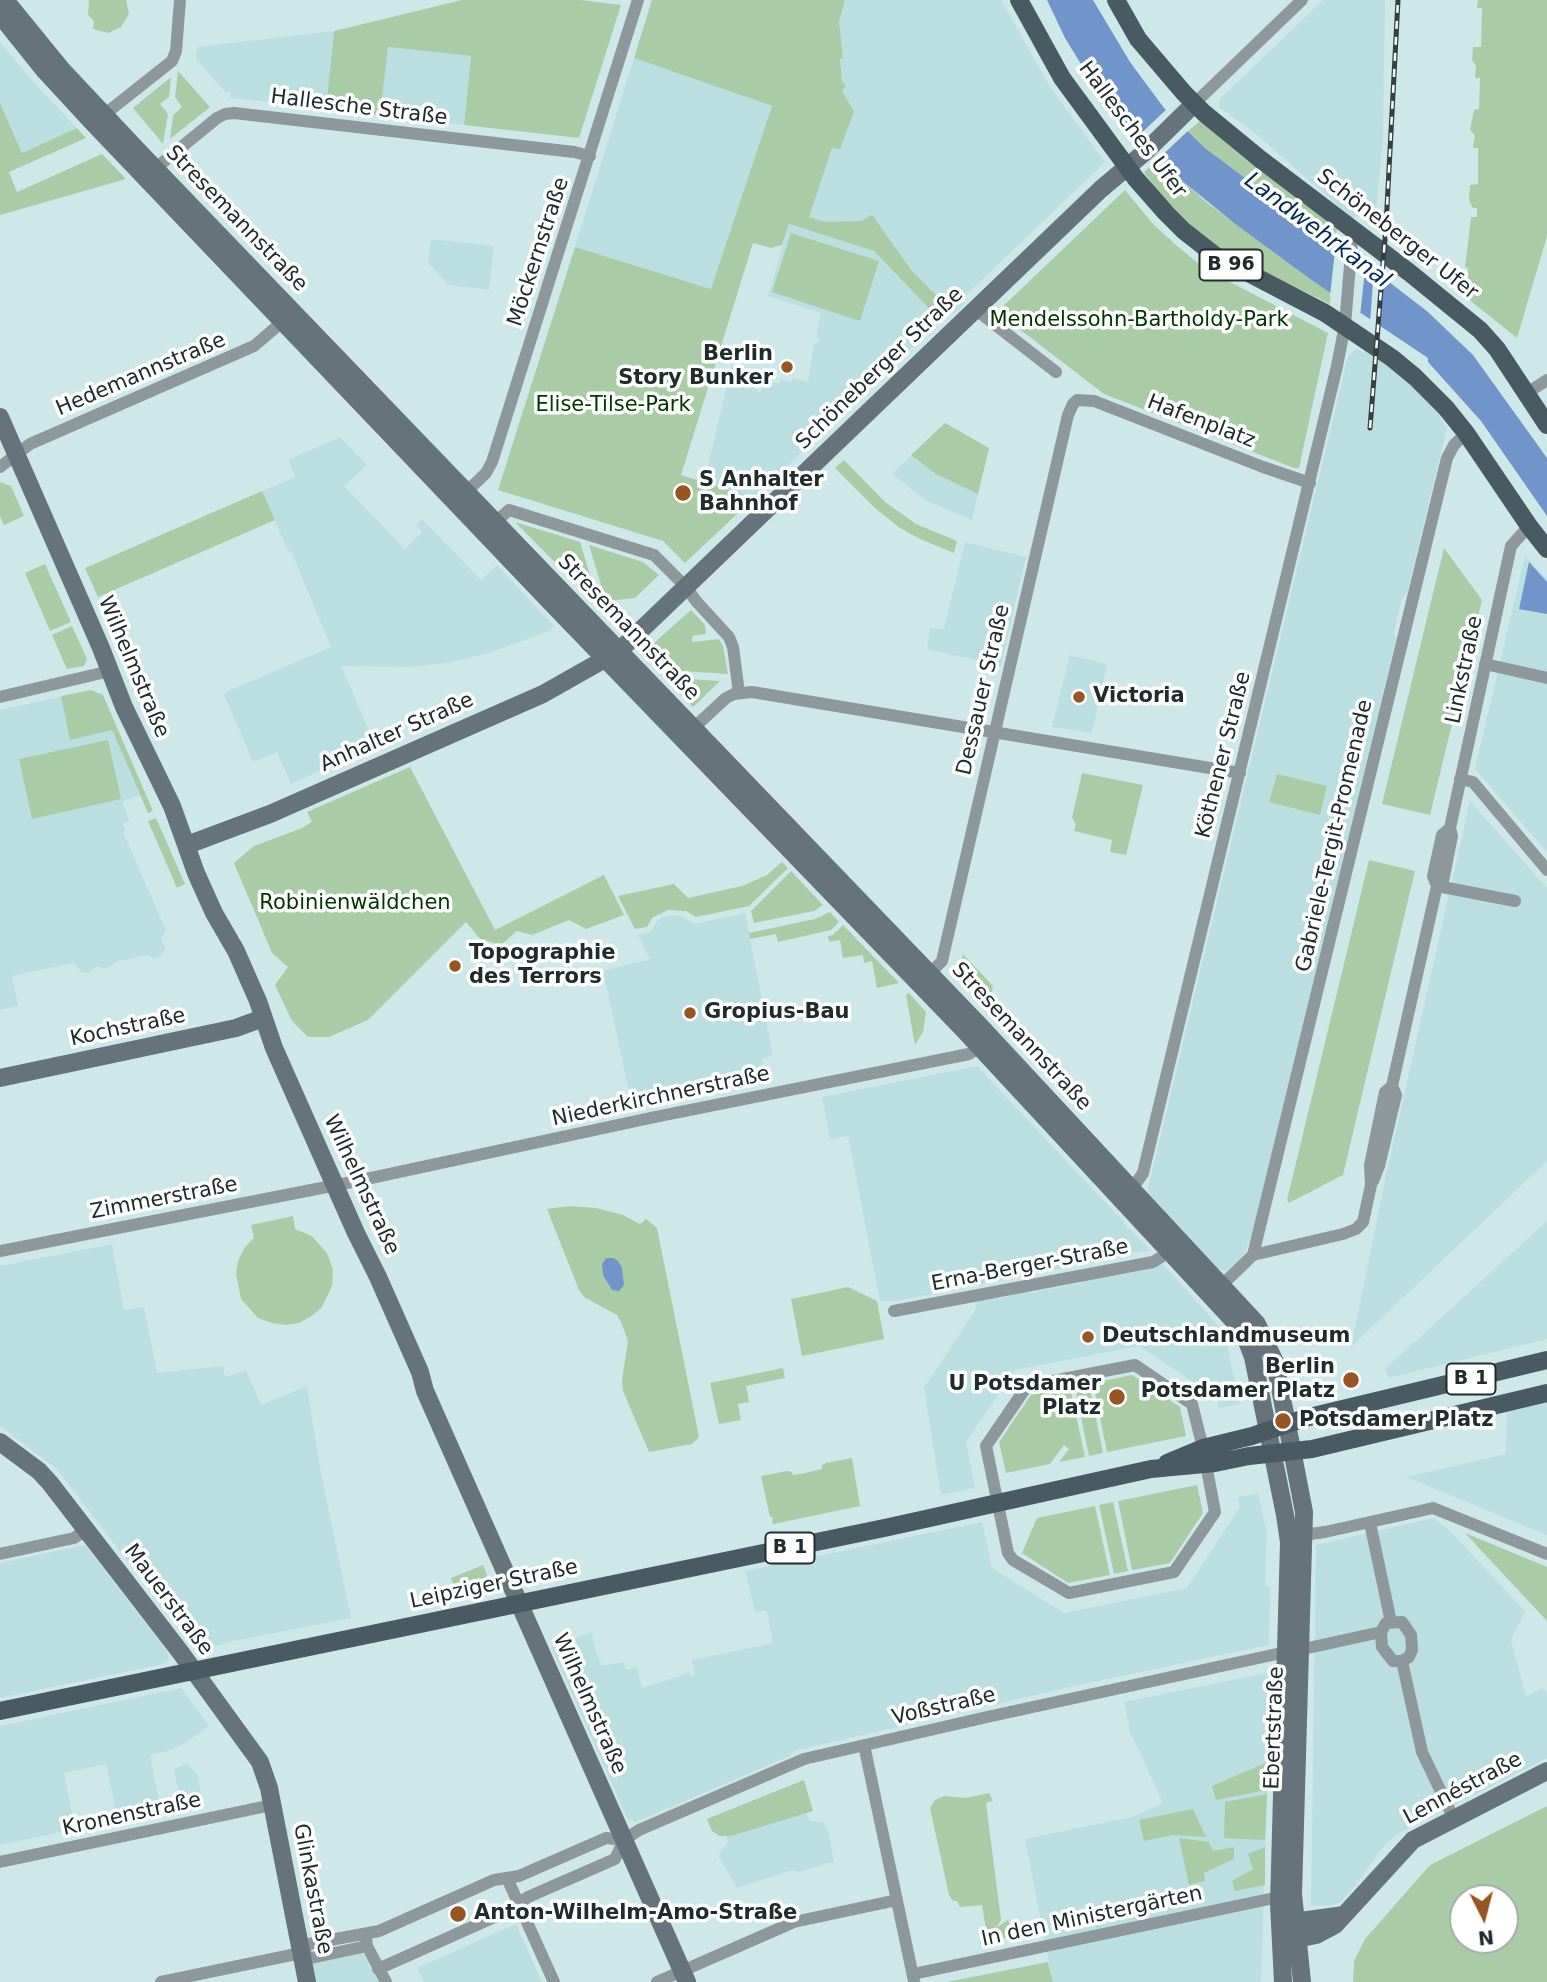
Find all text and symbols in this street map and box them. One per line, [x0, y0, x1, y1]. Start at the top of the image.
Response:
street label: Hallesches Ufer [1073, 57, 1191, 203]
street label: Hallesche Straße [269, 85, 449, 131]
street label: Stresemannstraße [160, 141, 312, 297]
street label: Schöneberger Ufer [1311, 164, 1483, 306]
water label: Landwehrkanal [1239, 167, 1395, 295]
street label: Möckernstraße [503, 174, 575, 330]
road number: B 96 [1200, 249, 1262, 280]
street label: Schöneberger Straße [791, 283, 969, 455]
park label: Mendelssohn-Bartholdy-Park [989, 308, 1289, 334]
street label: Hedemannstraße [52, 328, 230, 422]
place label: Berlin Story Bunker [618, 342, 773, 392]
marker: Berlin Story Bunker [779, 359, 795, 375]
street label: Hafenplatz [1143, 390, 1259, 454]
park label: Elise-Tilse-Park [535, 393, 691, 419]
place label: S Anhalter Bahnhof [699, 468, 824, 518]
marker: S Anhalter Bahnhof [673, 483, 693, 503]
street label: Stresemannstraße [552, 550, 704, 706]
street label: Wilhelmstraße [92, 592, 174, 742]
street label: Dessauer Straße [952, 602, 1016, 778]
street label: Linkstraße [1441, 614, 1489, 726]
street label: Köthener Straße [1191, 669, 1257, 841]
place label: Victoria [1093, 684, 1185, 710]
street label: Anhalter Straße [316, 688, 478, 778]
marker: Victoria [1071, 689, 1087, 705]
street label: Gabriele-Tergit-Promenade [1291, 697, 1379, 975]
park label: Robinienwäldchen [259, 891, 451, 917]
place label: Topographie des Terrors [469, 941, 615, 991]
marker: Topographie des Terrors [447, 958, 463, 974]
street label: Stresemannstraße [946, 958, 1096, 1116]
place label: Gropius-Bau [704, 1000, 850, 1026]
street label: Kochstraße [68, 1003, 188, 1053]
marker: Gropius-Bau [682, 1005, 698, 1021]
street label: Niederkirchnerstraße [550, 1062, 772, 1132]
street label: Wilhelmstraße [318, 1111, 404, 1259]
street label: Zimmerstraße [88, 1172, 240, 1226]
street label: Erna-Berger-Straße [929, 1235, 1131, 1297]
place label: Deutschlandmuseum [1102, 1324, 1350, 1350]
marker: Deutschlandmuseum [1080, 1329, 1096, 1345]
place label: Berlin Potsdamer Platz [1141, 1355, 1335, 1405]
road number: B 1 [1446, 1364, 1496, 1394]
marker: Berlin Potsdamer Platz [1341, 1370, 1361, 1390]
place label: U Potsdamer Platz [949, 1372, 1101, 1422]
marker: U Potsdamer Platz [1107, 1387, 1127, 1407]
place label: Potsdamer Platz [1299, 1408, 1493, 1434]
marker: Potsdamer Platz [1273, 1411, 1293, 1431]
road number: B 1 [766, 1532, 814, 1564]
street label: Mauerstraße [118, 1539, 218, 1661]
street label: Leipziger Straße [408, 1555, 580, 1615]
street label: Wilhelmstraße [547, 1630, 631, 1778]
street label: Ebertstraße [1260, 1666, 1290, 1790]
street label: Voßstraße [890, 1683, 998, 1731]
street label: Lennéstraße [1399, 1747, 1527, 1831]
street label: Kronenstraße [60, 1788, 204, 1842]
street label: Glinkastraße [287, 1821, 337, 1957]
street label: In den Ministergärten [979, 1881, 1205, 1953]
north arrow [1449, 1884, 1519, 1954]
place label: Anton-Wilhelm-Amo-Straße [474, 1901, 797, 1927]
marker: Anton-Wilhelm-Amo-Straße [448, 1904, 468, 1924]
text: N [1477, 1926, 1495, 1950]

